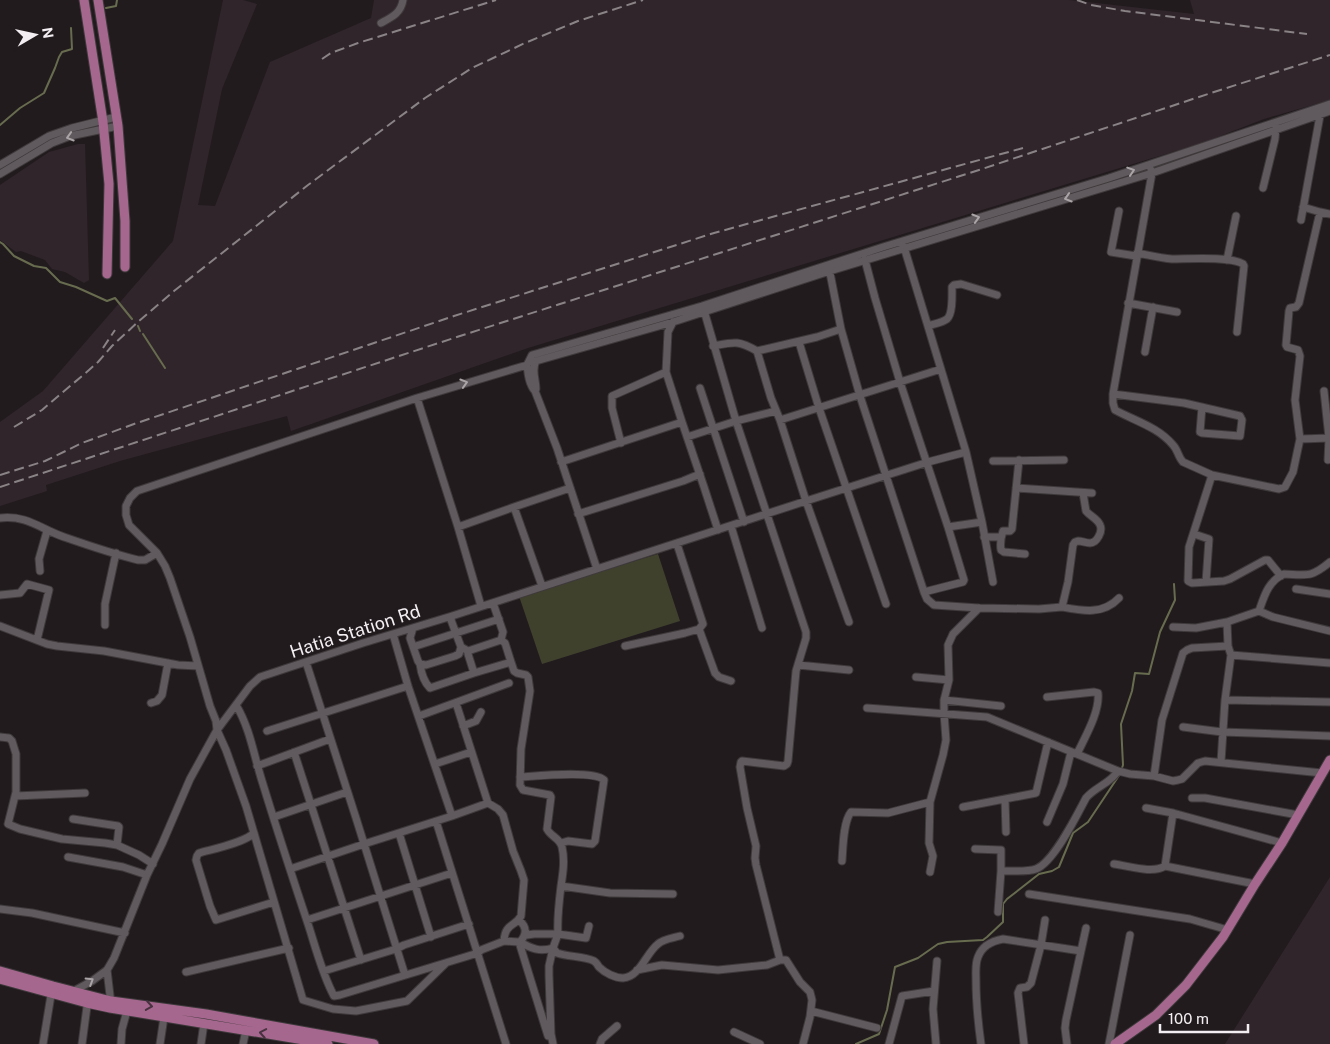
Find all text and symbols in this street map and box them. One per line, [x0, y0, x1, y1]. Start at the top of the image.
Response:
north arrow [10, 10, 60, 60]
text: N [39, 26, 57, 40]
one-way arrow [67, 131, 75, 141]
one-way arrow [1126, 166, 1135, 176]
one-way arrow [1064, 192, 1073, 202]
one-way arrow [971, 214, 979, 224]
one-way arrow [459, 379, 467, 389]
street label: Hatia Station Rd [287, 600, 423, 662]
one-way arrow [85, 978, 94, 988]
one-way arrow [145, 1001, 154, 1011]
scale bar [1160, 1002, 1248, 1034]
text: 100 m [1168, 1010, 1209, 1027]
one-way arrow [259, 1028, 268, 1038]

